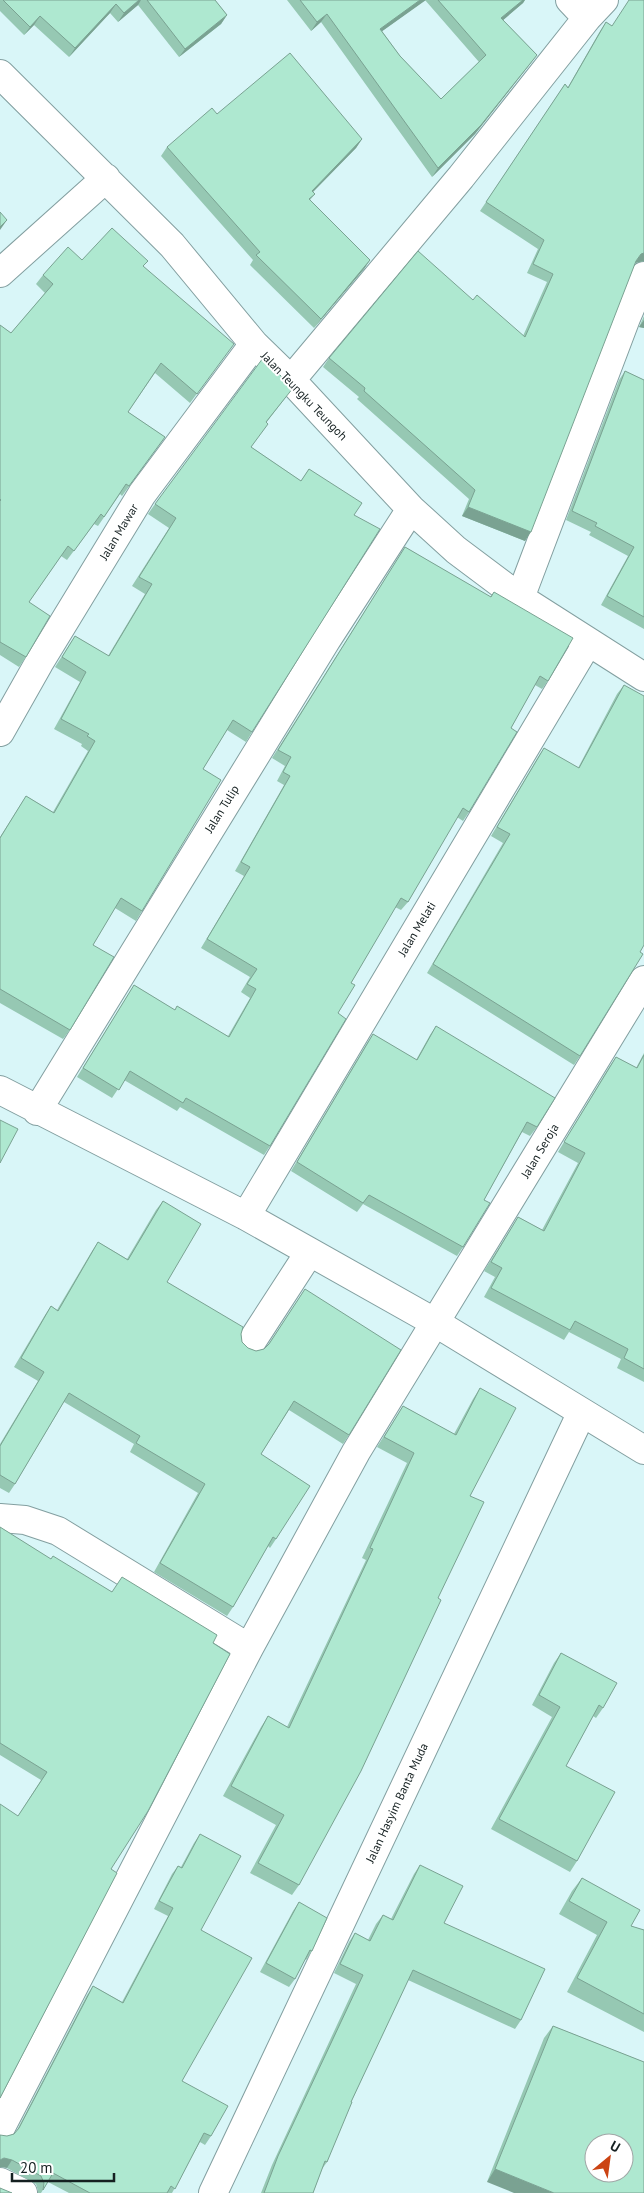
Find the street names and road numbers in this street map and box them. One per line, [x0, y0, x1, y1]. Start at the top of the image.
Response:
street label: Jalan Teungku Teungoh [257, 347, 351, 443]
street label: Jalan Mawar [95, 501, 141, 563]
street label: Jalan Tulip [201, 782, 242, 836]
street label: Jalan Melati [394, 899, 439, 960]
street label: Jalan Seroja [517, 1121, 562, 1182]
street label: Jalan Hasyim Banta Muda [362, 1740, 431, 1866]

